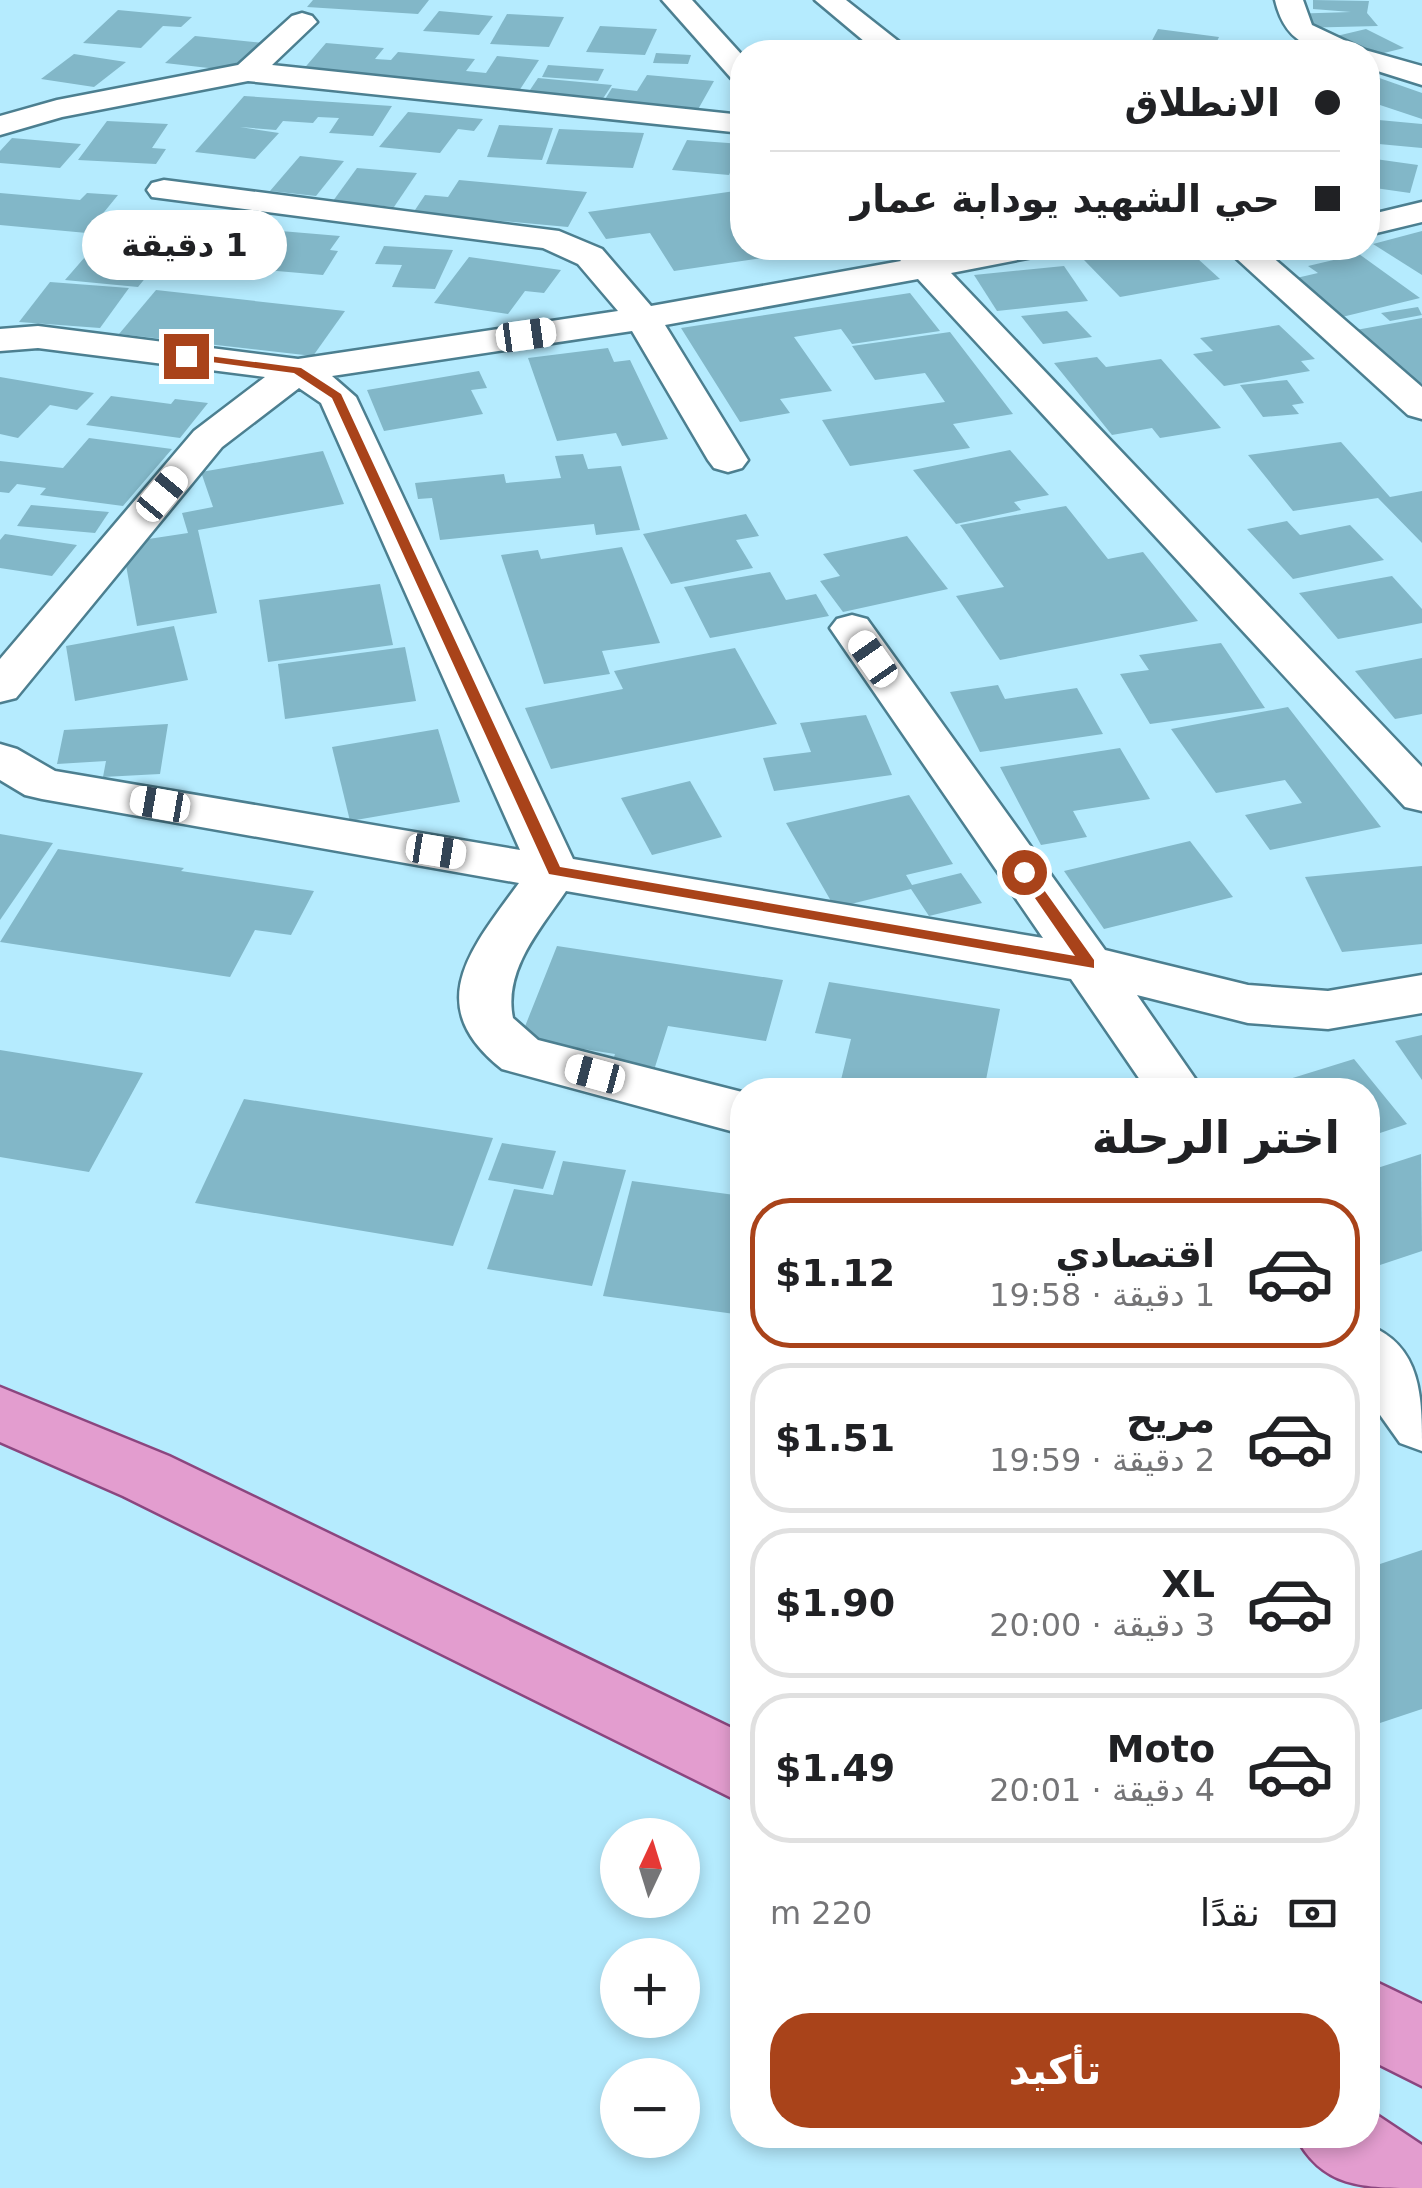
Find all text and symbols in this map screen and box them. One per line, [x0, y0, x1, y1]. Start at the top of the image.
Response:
text: الانطلاق [1125, 81, 1280, 125]
text: حي الشهيد يودابة عمار [850, 177, 1280, 221]
callout: 1 دقيقة [84, 211, 288, 281]
text: 1 دقيقة [121, 226, 248, 264]
car [494, 316, 558, 354]
route end [164, 334, 209, 379]
car [131, 461, 193, 527]
car [844, 626, 902, 692]
car [128, 784, 192, 824]
car [404, 831, 468, 871]
route start [1002, 850, 1047, 895]
car [562, 1052, 628, 1096]
text: اختر الرحلة [1092, 1111, 1340, 1164]
icon: car [1245, 1228, 1335, 1318]
text: اقتصادي [1056, 1232, 1215, 1276]
text: $1.12 [775, 1251, 895, 1295]
text: 1 دقيقة · 19:58 [989, 1276, 1215, 1314]
icon: car [1245, 1393, 1335, 1483]
text: مريح [1126, 1397, 1215, 1441]
text: $1.51 [775, 1416, 895, 1460]
text: 2 دقيقة · 19:59 [989, 1441, 1215, 1479]
icon: car [1245, 1558, 1335, 1648]
text: XL [1161, 1562, 1215, 1606]
text: $1.90 [775, 1581, 895, 1625]
text: 3 دقيقة · 20:00 [989, 1606, 1215, 1644]
icon: car [1245, 1723, 1335, 1813]
text: Moto [1107, 1727, 1215, 1771]
text: $1.49 [775, 1746, 895, 1790]
text: 4 دقيقة · 20:01 [989, 1771, 1215, 1809]
north arrow [600, 1818, 700, 1918]
map controls [600, 1818, 700, 2158]
icon: cash [1285, 1886, 1340, 1941]
text: نقدًا [1200, 1891, 1260, 1935]
text: 220 m [770, 1894, 872, 1932]
button: + [600, 1938, 700, 2038]
button: تأكيد [770, 2013, 1340, 2128]
button: − [600, 2058, 700, 2158]

